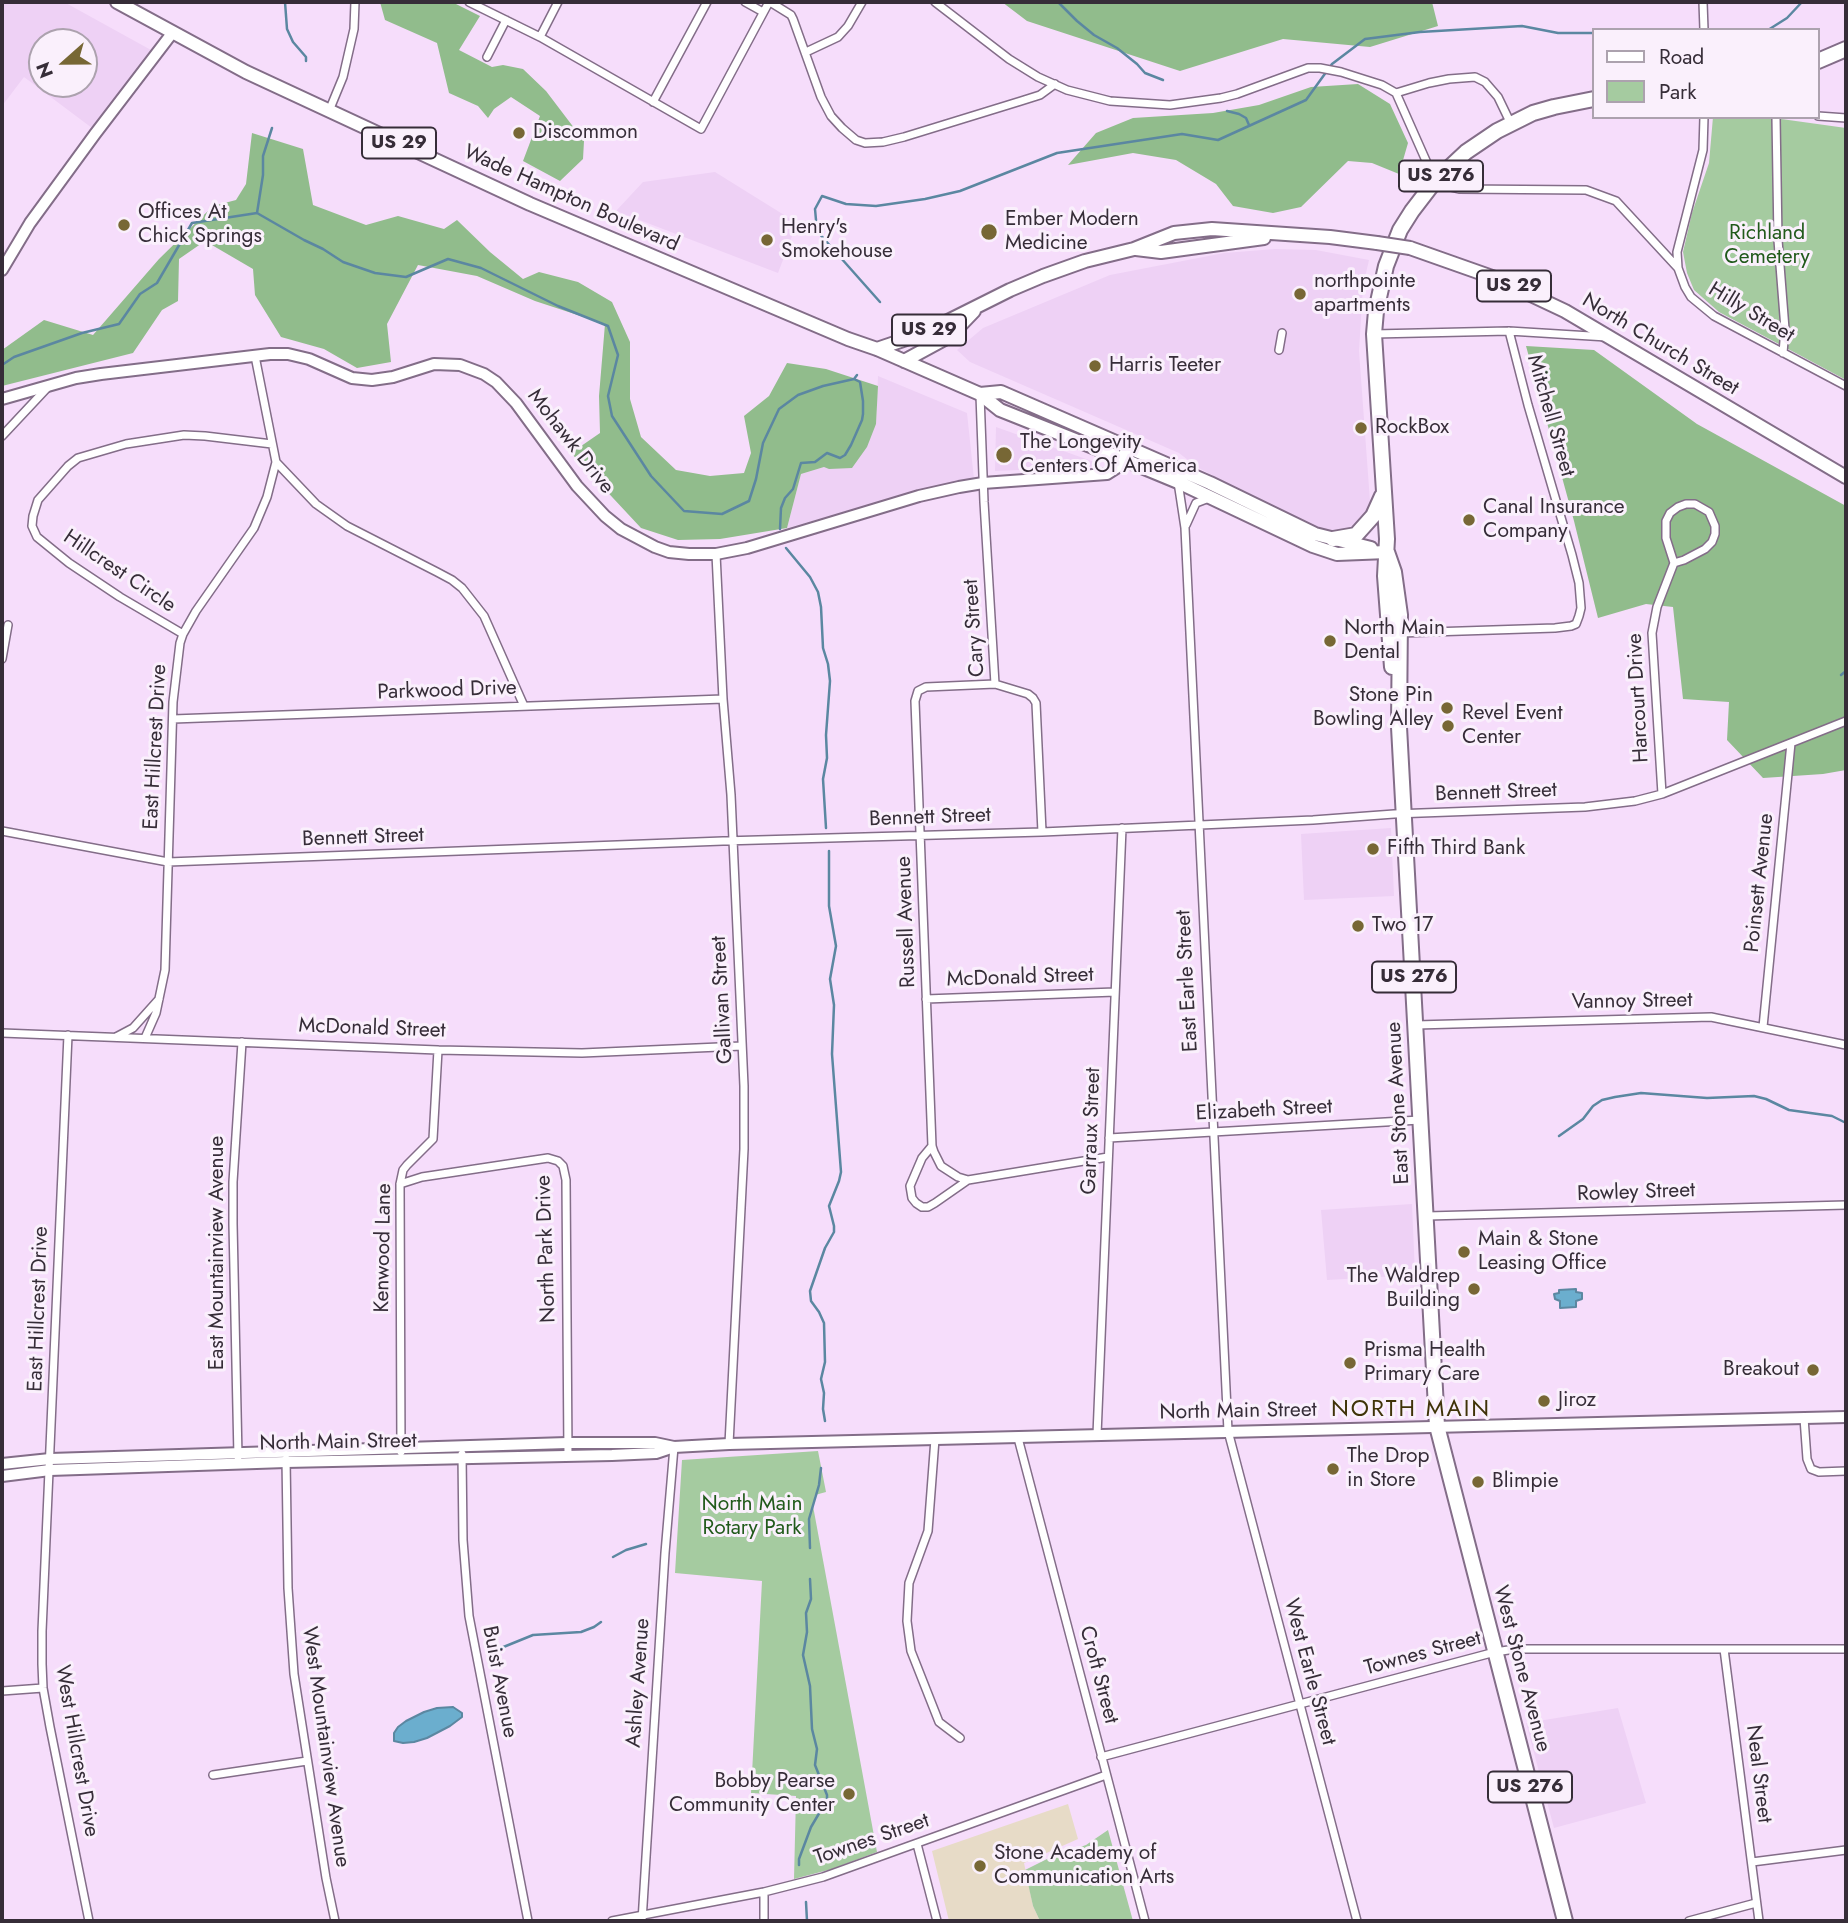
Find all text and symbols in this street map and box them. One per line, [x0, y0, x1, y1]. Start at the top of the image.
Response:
north arrow [28, 28, 98, 98]
legend [1592, 28, 1820, 119]
text: Road [1659, 42, 1704, 72]
text: N [29, 58, 60, 82]
text: Park [1659, 77, 1696, 107]
place label: Discommon [533, 120, 638, 146]
marker: Discommon [511, 125, 527, 141]
road number: US 29 [362, 127, 436, 158]
street label: Wade Hampton Boulevard [459, 140, 683, 258]
road number: US 276 [1399, 160, 1483, 192]
place label: Offices At Chick Springs [138, 200, 262, 250]
place label: Ember Modern Medicine [1005, 207, 1139, 257]
place label: Henry's Smokehouse [781, 215, 893, 265]
marker: Offices At Chick Springs [116, 217, 132, 233]
park label: Richland Cemetery [1724, 221, 1810, 271]
marker: Ember Modern Medicine [979, 222, 999, 242]
marker: Henry's Smokehouse [759, 232, 775, 248]
place label: northpointe apartments [1314, 269, 1416, 319]
road number: US 29 [1477, 270, 1551, 302]
street label: Hilly Street [1703, 278, 1799, 348]
marker: northpointe apartments [1292, 286, 1308, 302]
street label: North Church Street [1577, 288, 1743, 402]
road number: US 29 [892, 314, 966, 346]
street label: Mitchell Street [1521, 352, 1579, 480]
place label: Harris Teeter [1109, 353, 1221, 379]
marker: Harris Teeter [1087, 358, 1103, 374]
street label: Mohawk Drive [521, 385, 619, 499]
place label: RockBox [1375, 415, 1449, 441]
marker: RockBox [1353, 420, 1369, 436]
place label: The Longevity Centers Of America [1020, 430, 1197, 480]
marker: The Longevity Centers Of America [994, 445, 1014, 465]
place label: Canal Insurance Company [1483, 495, 1625, 545]
marker: Canal Insurance Company [1461, 512, 1477, 528]
street label: Hillcrest Circle [58, 525, 180, 619]
street label: Cary Street [959, 578, 991, 678]
place label: North Main Dental [1344, 616, 1445, 666]
marker: North Main Dental [1322, 633, 1338, 649]
street label: Harcourt Drive [1623, 633, 1655, 763]
street label: East Hillcrest Drive [139, 664, 173, 830]
street label: Parkwood Drive [377, 676, 517, 706]
place label: Stone Pin Bowling Alley [1313, 683, 1433, 733]
marker: Stone Pin Bowling Alley [1439, 700, 1455, 716]
place label: Revel Event Center [1462, 701, 1562, 751]
marker: Revel Event Center [1440, 718, 1456, 734]
street label: Bennett Street [1435, 778, 1557, 808]
street label: Bennett Street [869, 803, 991, 833]
street label: Poinsett Avenue [1740, 812, 1780, 954]
street label: Bennett Street [302, 823, 424, 853]
place label: Fifth Third Bank [1387, 836, 1525, 862]
marker: Fifth Third Bank [1365, 841, 1381, 857]
street label: Russell Avenue [892, 856, 922, 988]
street label: East Earle Street [1172, 909, 1204, 1053]
place label: Two 17 [1372, 913, 1433, 939]
marker: Two 17 [1350, 918, 1366, 934]
street label: Gallivan Street [707, 935, 739, 1065]
road number: US 276 [1372, 962, 1456, 993]
street label: McDonald Street [946, 963, 1094, 993]
street label: Vannoy Street [1571, 988, 1693, 1016]
street label: McDonald Street [298, 1014, 446, 1044]
street label: East Stone Avenue [1382, 1021, 1416, 1185]
street label: Garraux Street [1077, 1067, 1107, 1195]
street label: Elizabeth Street [1195, 1095, 1333, 1127]
street label: East Mountainview Avenue [205, 1136, 231, 1370]
street label: North Park Drive [532, 1175, 562, 1323]
street label: Rowley Street [1577, 1178, 1695, 1208]
street label: Kenwood Lane [370, 1183, 398, 1313]
street label: East Hillcrest Drive [24, 1226, 54, 1392]
place label: Main & Stone Leasing Office [1478, 1227, 1606, 1277]
marker: Main & Stone Leasing Office [1456, 1244, 1472, 1260]
place label: The Waldrep Building [1347, 1264, 1460, 1314]
marker: The Waldrep Building [1466, 1281, 1482, 1297]
place label: Prisma Health Primary Care [1364, 1338, 1486, 1388]
marker: Prisma Health Primary Care [1342, 1355, 1358, 1371]
place label: Breakout [1723, 1357, 1799, 1383]
marker: Breakout [1805, 1362, 1821, 1378]
place label: Jiroz [1558, 1388, 1596, 1414]
marker: Jiroz [1536, 1393, 1552, 1409]
district label: NORTH MAIN [1332, 1396, 1490, 1424]
street label: North Main Street [1159, 1398, 1317, 1426]
street label: North Main Street [259, 1429, 417, 1457]
place label: The Drop in Store [1347, 1444, 1430, 1494]
marker: The Drop in Store [1325, 1461, 1341, 1477]
place label: Blimpie [1492, 1469, 1559, 1495]
marker: Blimpie [1470, 1474, 1486, 1490]
park label: North Main Rotary Park [702, 1492, 802, 1542]
street label: West Stone Avenue [1487, 1583, 1555, 1755]
street label: West Earle Street [1277, 1596, 1341, 1748]
street label: Ashley Avenue [622, 1617, 656, 1749]
street label: Croft Street [1073, 1623, 1123, 1727]
street label: Buist Avenue [476, 1624, 522, 1740]
street label: West Mountainview Avenue [296, 1625, 354, 1869]
street label: Townes Street [1362, 1626, 1484, 1682]
street label: West Hillcrest Drive [48, 1663, 104, 1839]
street label: Neal Street [1739, 1724, 1777, 1824]
place label: Bobby Pearse Community Center [669, 1769, 835, 1819]
road number: US 276 [1488, 1772, 1572, 1802]
marker: Bobby Pearse Community Center [841, 1786, 857, 1802]
street label: Townes Street [811, 1809, 933, 1871]
place label: Stone Academy of Communication Arts [994, 1841, 1174, 1891]
marker: Stone Academy of Communication Arts [972, 1858, 988, 1874]

